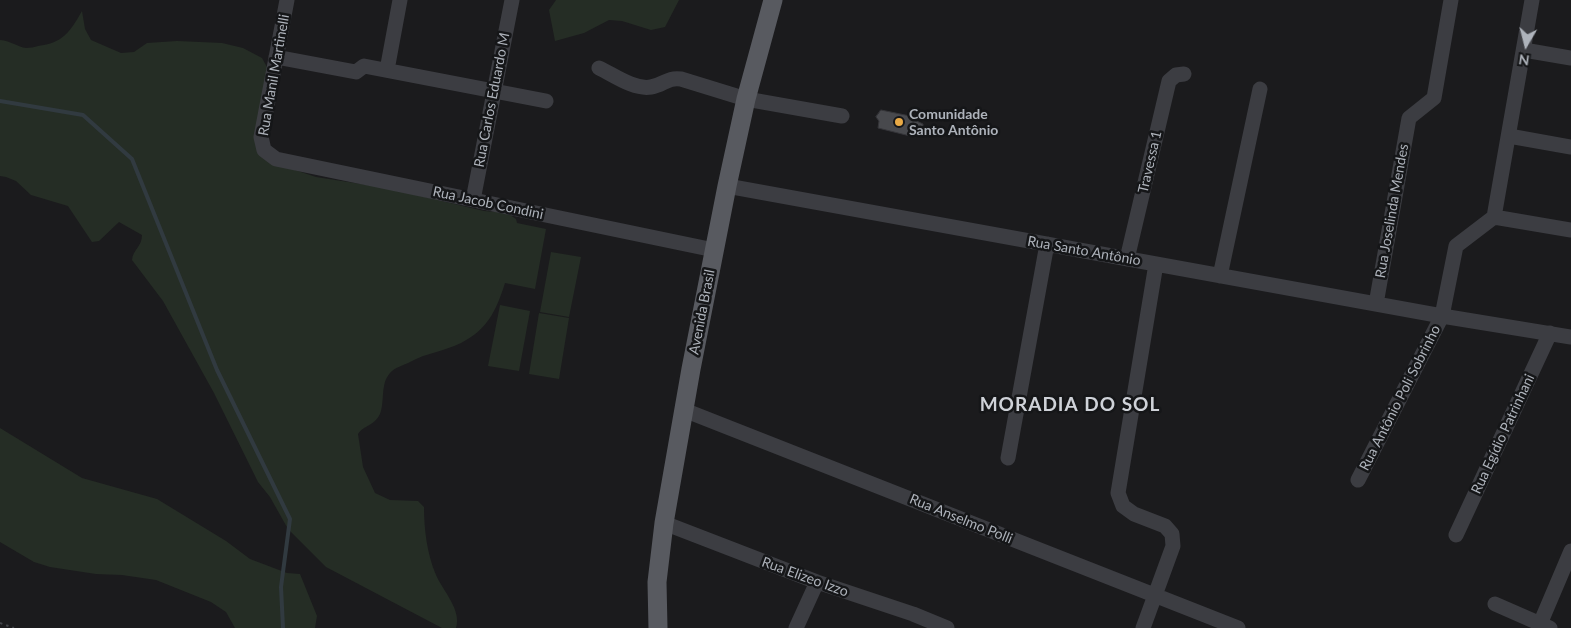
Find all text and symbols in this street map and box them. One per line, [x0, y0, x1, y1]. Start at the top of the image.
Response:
street label: Rua Manil Martinelli [255, 13, 293, 137]
north arrow [1501, 20, 1551, 70]
street label: Rua Carlos Eduardo M [471, 31, 513, 169]
text: N [1517, 51, 1530, 70]
place label: Comunidade Santo Antônio [909, 106, 998, 138]
marker: Comunidade Santo Antônio [893, 116, 905, 128]
street label: Travessa 1 [1135, 129, 1165, 195]
street label: Rua Joselinda Mendes [1372, 143, 1412, 279]
street label: Rua Jacob Condini [431, 183, 545, 223]
street label: Rua Santo Antônio [1026, 233, 1142, 269]
street label: Avenida Brasil [686, 268, 718, 356]
street label: Rua Antônio Poli Sobrinho [1356, 322, 1444, 474]
street label: Rua Egídio Patrinhani [1468, 371, 1538, 497]
district label: MORADIA DO SOL [978, 394, 1162, 416]
street label: Rua Anselmo Polli [907, 491, 1015, 547]
street label: Rua Elizeo Izzo [759, 554, 851, 600]

